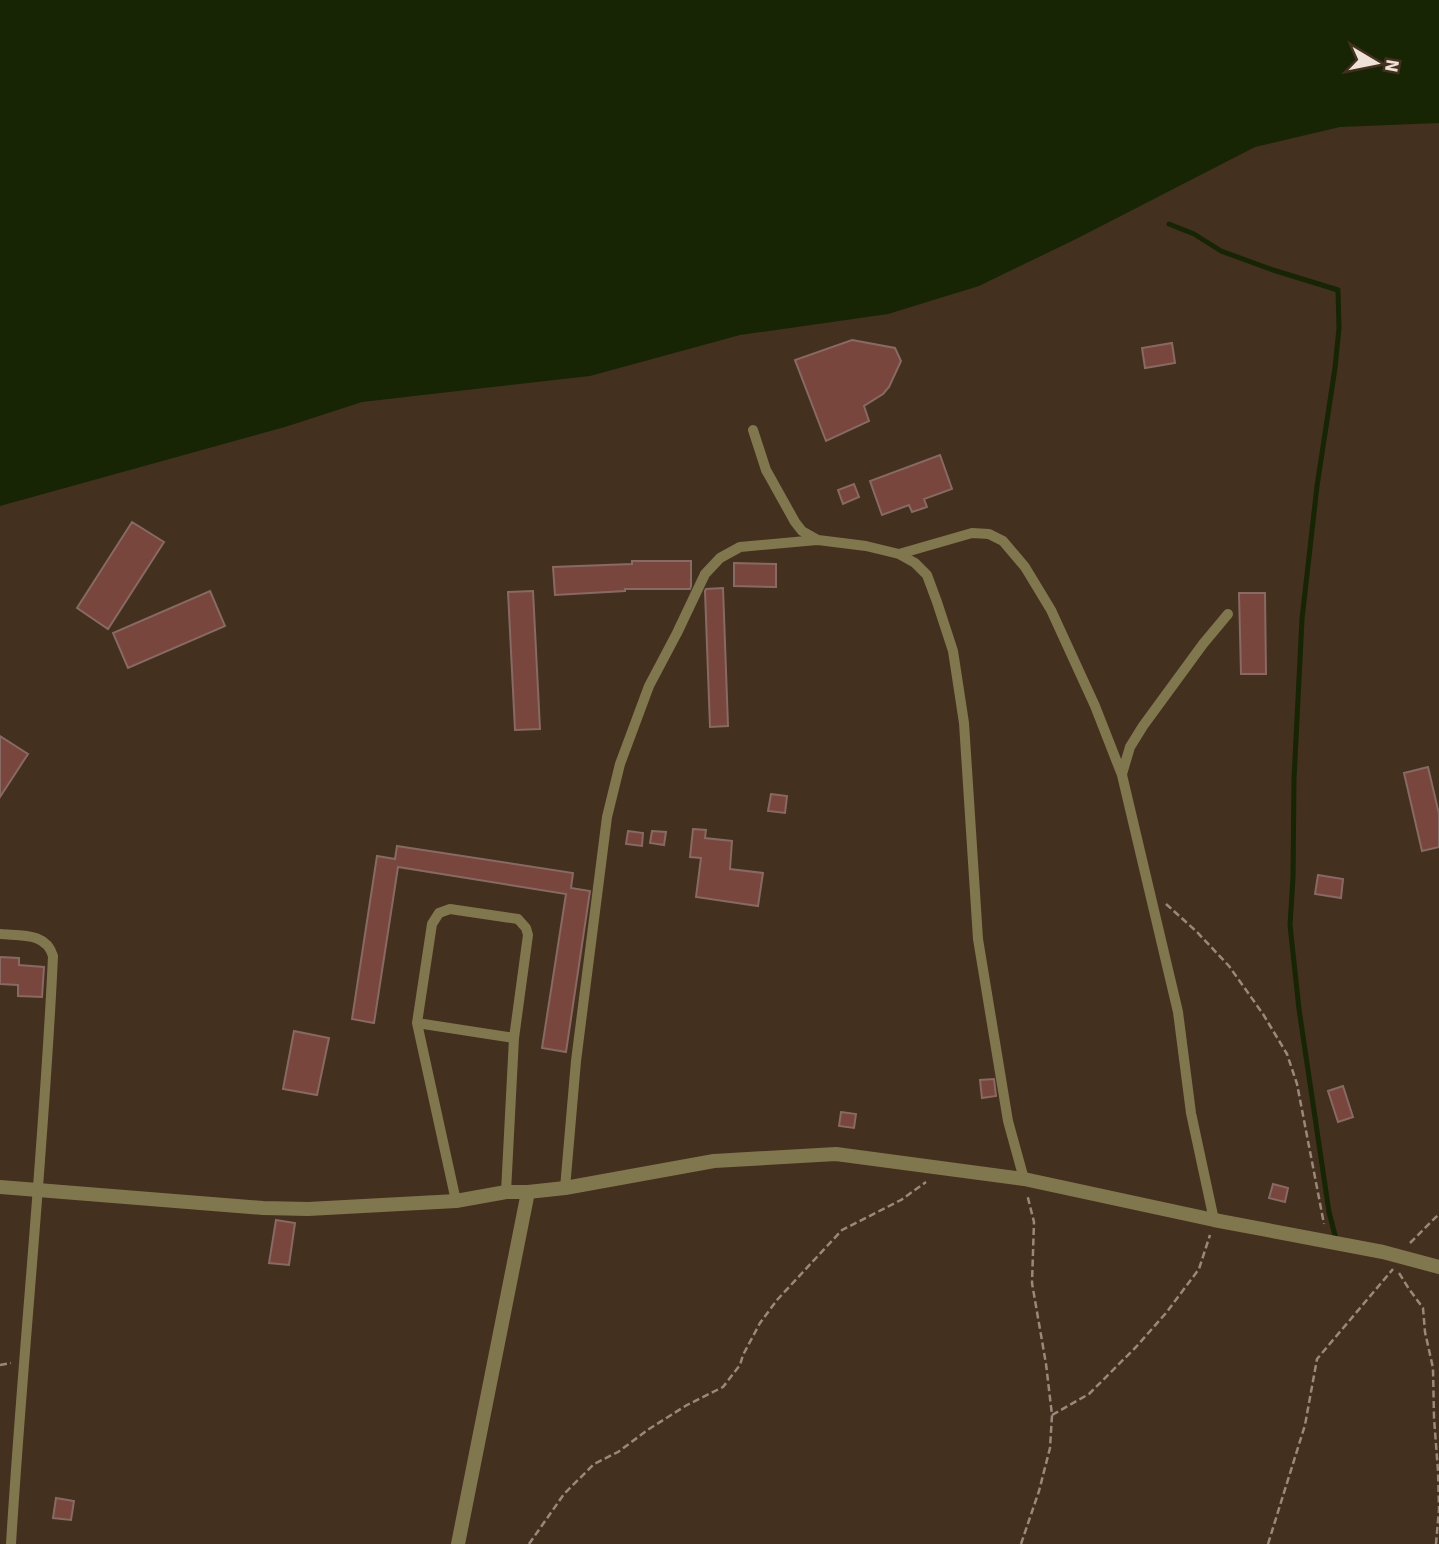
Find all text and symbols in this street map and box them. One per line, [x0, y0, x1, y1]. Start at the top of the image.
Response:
north arrow [1341, 28, 1411, 98]
text: N [1377, 57, 1406, 74]

